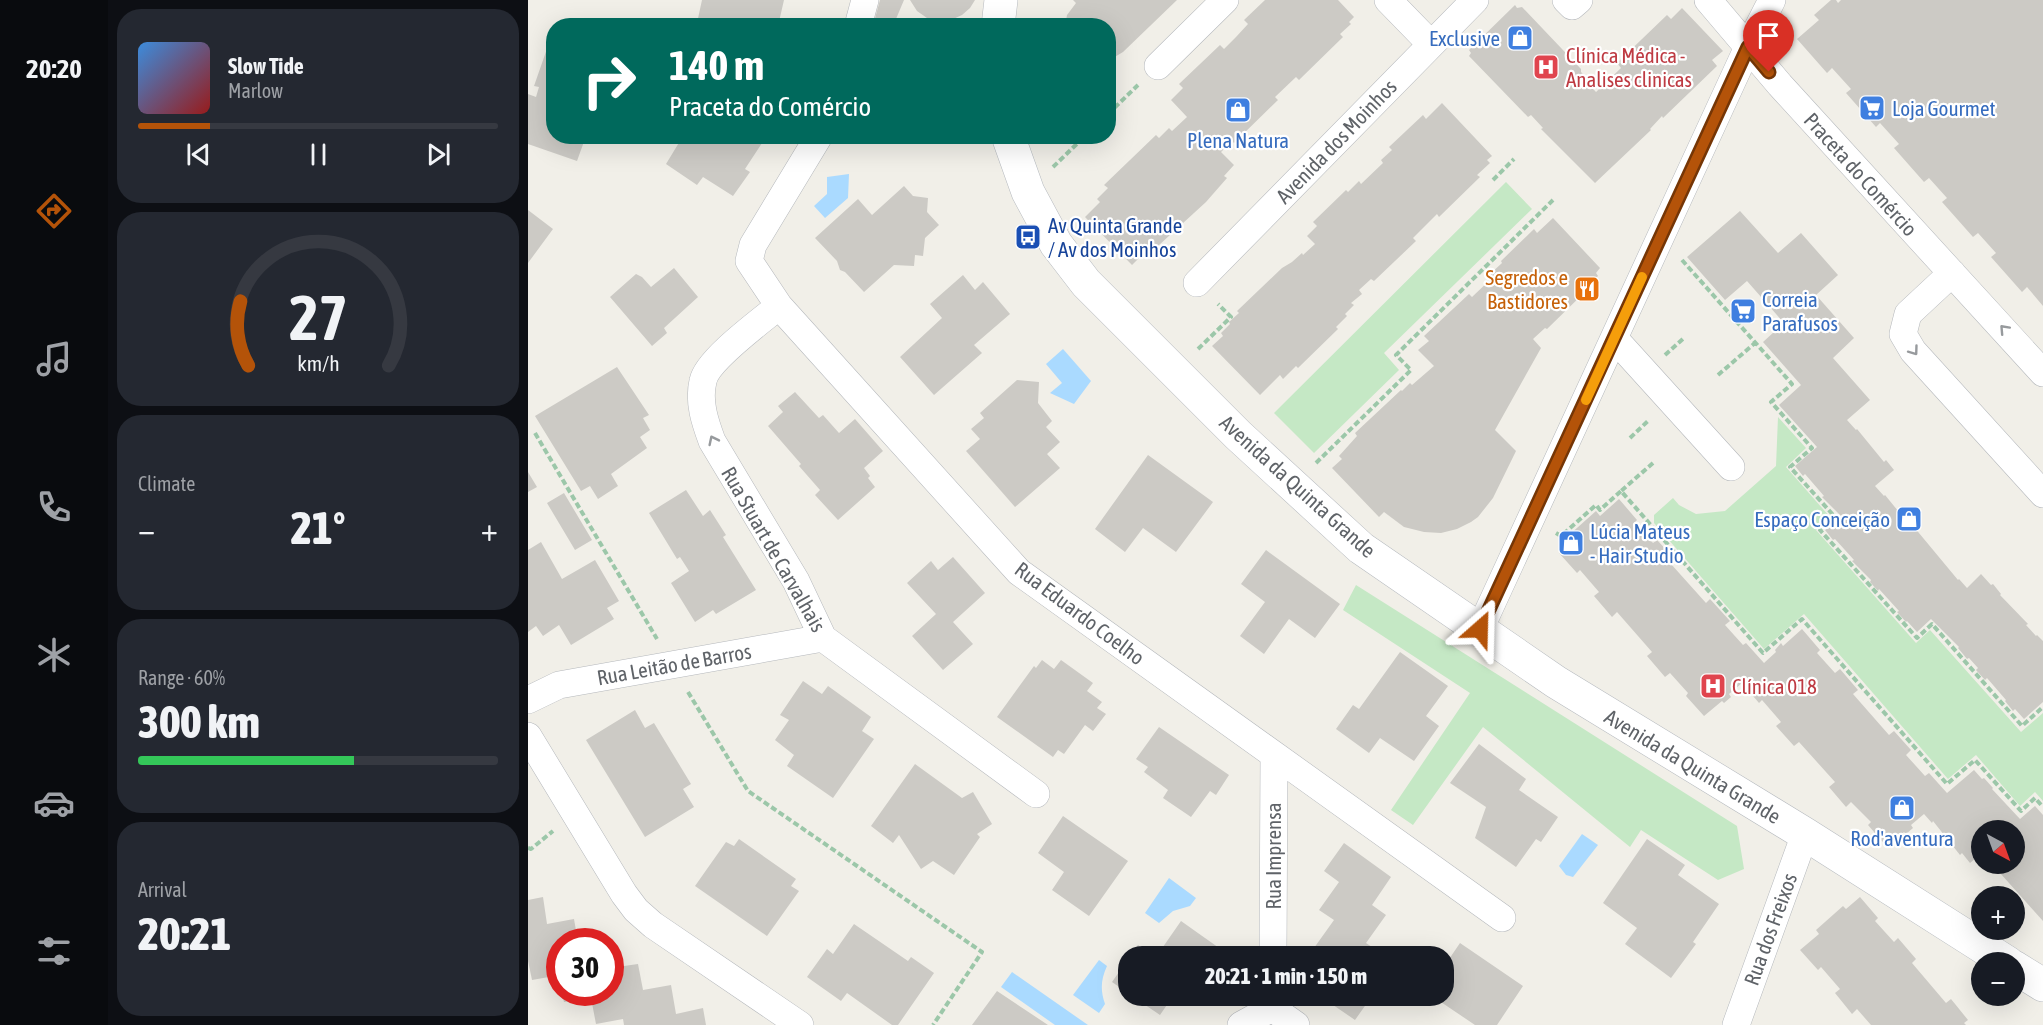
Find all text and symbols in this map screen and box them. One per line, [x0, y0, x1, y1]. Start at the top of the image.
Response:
pin [1743, 10, 1794, 72]
icon: arrive [1752, 19, 1785, 52]
shop icon: Exclusive [1505, 23, 1535, 53]
place label: Exclusive [1429, 26, 1500, 50]
text: 140 m [669, 41, 764, 89]
icon: right [570, 42, 648, 120]
place label: Clínica Médica - Analises clinicas [1566, 43, 1692, 91]
hospital icon: Clínica Médica - Analises clinicas [1531, 52, 1561, 82]
text: 20:20 [26, 53, 82, 84]
text: Slow Tide [228, 53, 304, 79]
street label: Avenida dos Moinhos [1271, 74, 1401, 208]
text: Marlow [228, 79, 283, 102]
text: Praceta do Comércio [669, 91, 871, 122]
supermarket icon: Loja Gourmet [1857, 93, 1887, 123]
shop icon: Plena Natura [1223, 95, 1253, 125]
place label: Loja Gourmet [1892, 96, 1996, 120]
street label: Praceta do Comércio [1799, 108, 1923, 240]
place label: Plena Natura [1187, 128, 1289, 152]
icon: previous [182, 138, 215, 171]
icon: pause [302, 138, 335, 171]
icon: next [422, 138, 455, 171]
icon: directions [33, 190, 75, 232]
place label: Av Quinta Grande / Av dos Moinhos [1048, 213, 1182, 261]
bus stop icon: Av Quinta Grande / Av dos Moinhos [1013, 222, 1043, 252]
place label: Segredos e Bastidores [1485, 265, 1568, 313]
restaurant icon: Segredos e Bastidores [1572, 274, 1602, 304]
text: 27 [289, 282, 347, 353]
place label: Correia Parafusos [1762, 287, 1838, 335]
supermarket icon: Correia Parafusos [1728, 296, 1758, 326]
one-way arrow [2000, 326, 2011, 336]
icon: music [33, 338, 75, 380]
one-way arrow [1907, 344, 1918, 355]
text: km/h [297, 352, 339, 377]
street label: Avenida da Quinta Grande [1215, 410, 1381, 562]
one-way arrow [708, 436, 720, 447]
street label: Rua Stuart de Carvalhais [717, 462, 831, 636]
text: Climate [138, 472, 195, 495]
icon: phone [33, 486, 75, 528]
text: 21° [291, 502, 345, 554]
shop icon: Espaço Conceição [1894, 504, 1924, 534]
place label: Espaço Conceição [1754, 507, 1890, 531]
text: − [138, 510, 155, 548]
text: + [481, 510, 498, 548]
place label: Lúcia Mateus - Hair Studio [1590, 519, 1690, 567]
shop icon: Lúcia Mateus - Hair Studio [1556, 528, 1586, 558]
street label: Rua Eduardo Coelho [1011, 557, 1149, 669]
position arrow [1448, 597, 1512, 661]
icon: climate [33, 634, 75, 676]
street label: Rua Leitão de Barros [595, 639, 753, 689]
text: Range · 60% [138, 666, 225, 689]
hospital icon: Clínica 018 [1698, 671, 1728, 701]
place label: Clínica 018 [1732, 674, 1817, 698]
text: 300 km [138, 696, 260, 748]
street label: Avenida da Quinta Grande [1601, 704, 1785, 828]
icon: car [33, 782, 75, 824]
shop icon: Rod'aventura [1887, 793, 1917, 823]
street label: Rua Imprensa [1261, 803, 1285, 909]
north arrow [1971, 820, 2025, 874]
map controls [1971, 820, 2025, 1006]
place label: Rod'aventura [1850, 826, 1954, 850]
street label: Rua dos Freixos [1739, 870, 1801, 988]
text: Arrival [138, 878, 187, 901]
button: + [1971, 886, 2025, 940]
text: 20:21 [138, 908, 232, 960]
speed limit sign: 30 [546, 928, 624, 1006]
icon: filters [33, 930, 75, 972]
button: − [1971, 952, 2025, 1006]
text: 20:21 · 1 min · 150 m [1205, 963, 1367, 989]

